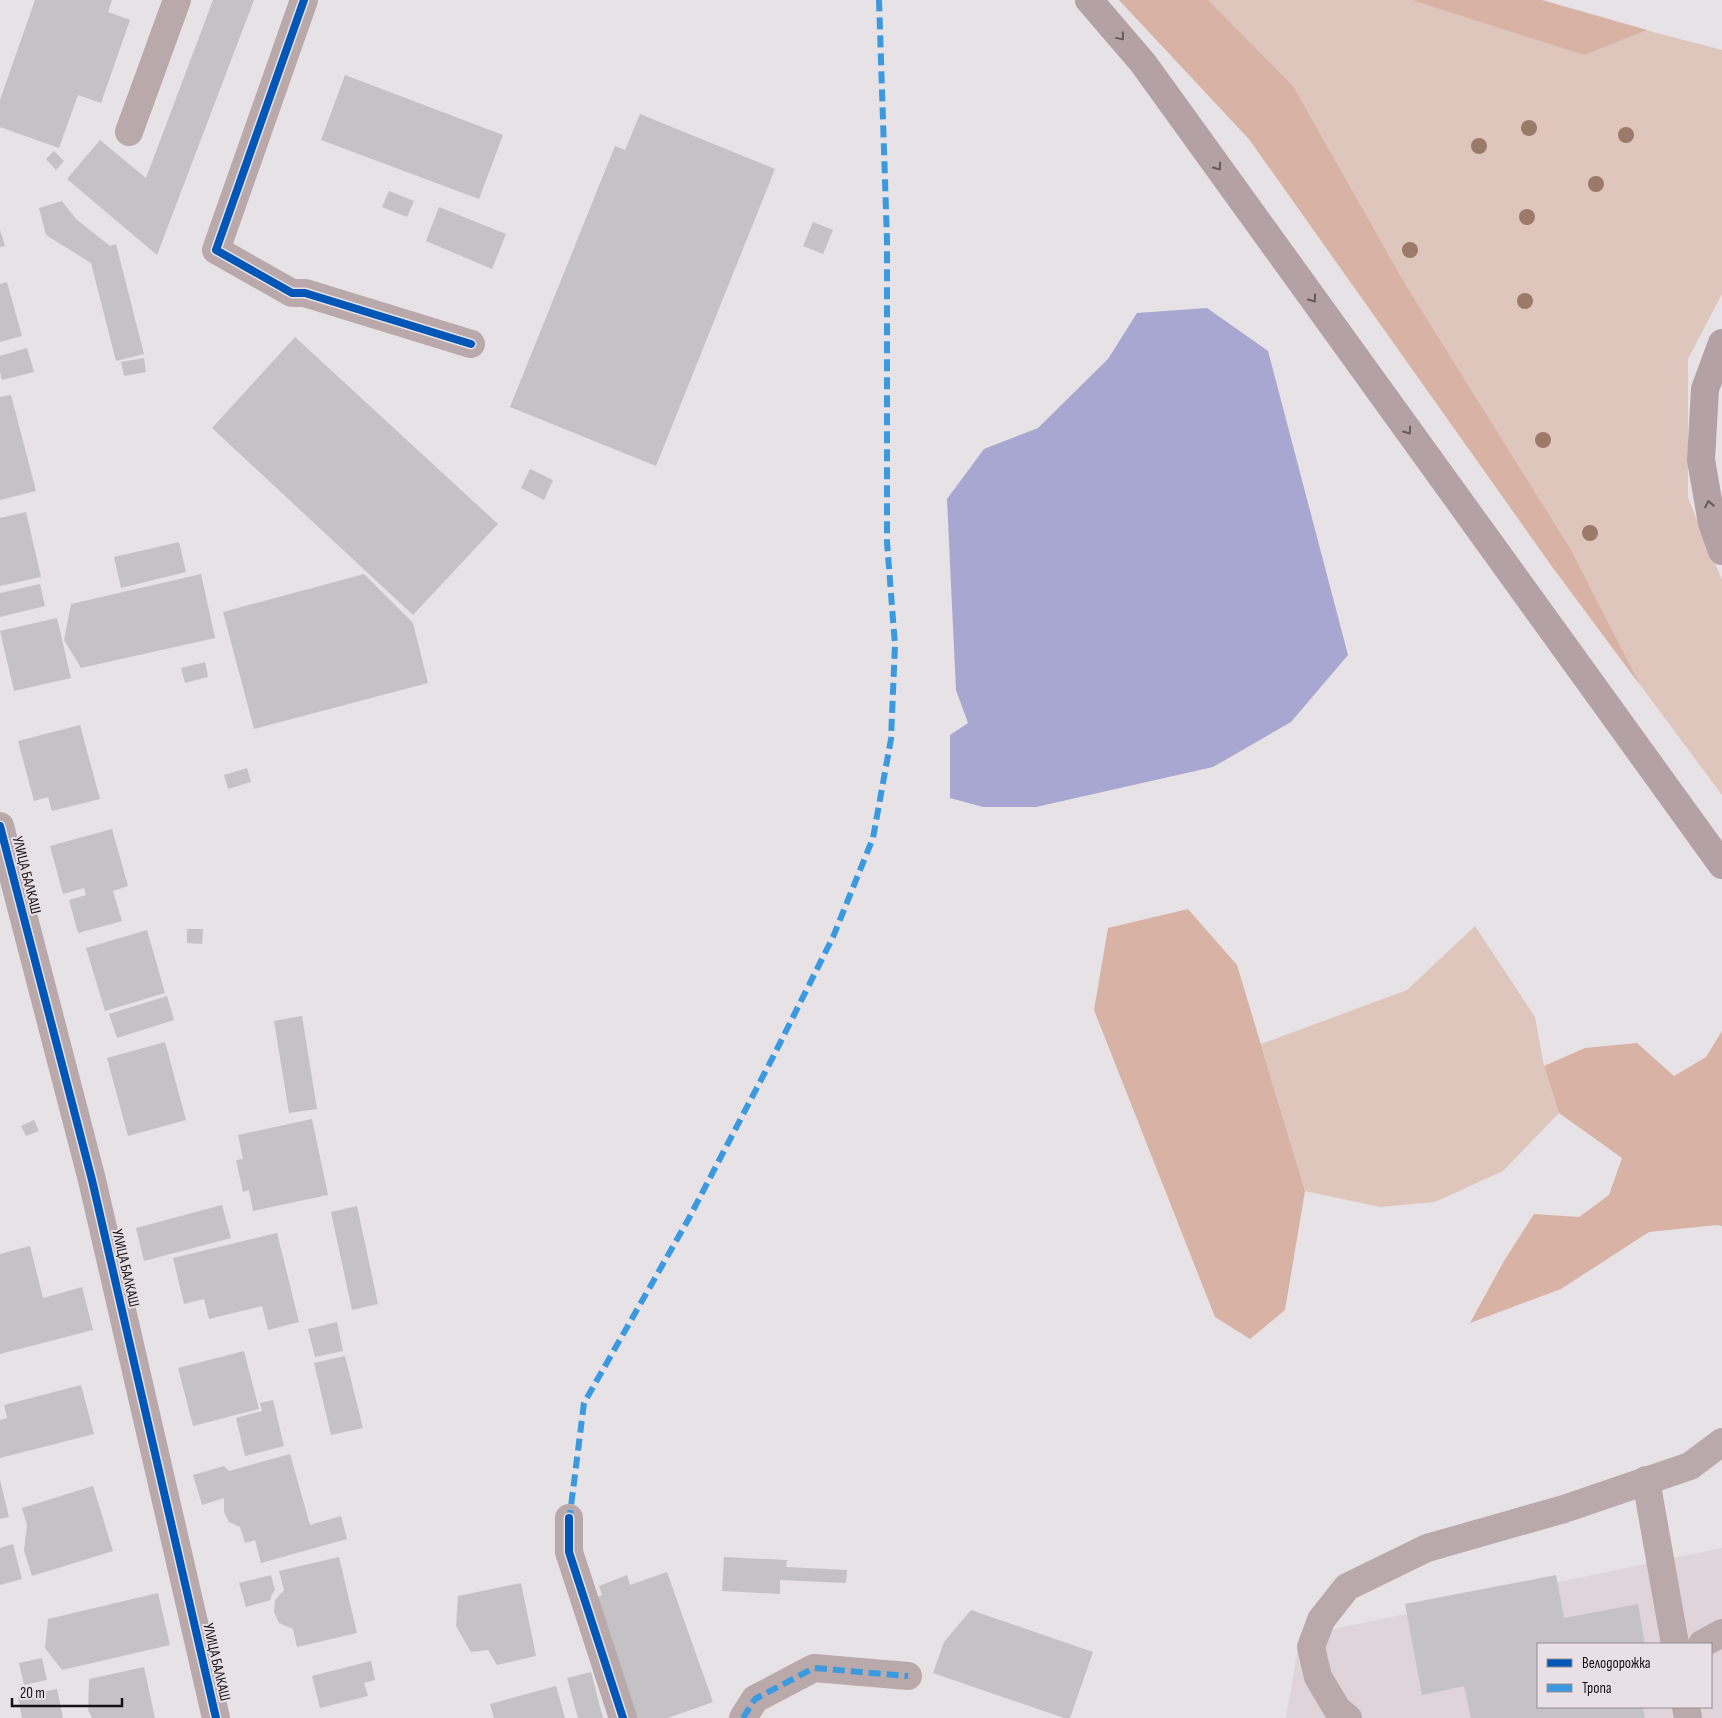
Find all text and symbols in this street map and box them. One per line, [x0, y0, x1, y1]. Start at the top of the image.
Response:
one-way arrow [1115, 32, 1124, 41]
one-way arrow [1212, 161, 1221, 171]
one-way arrow [1307, 293, 1316, 303]
one-way arrow [1402, 425, 1411, 435]
one-way arrow [1704, 500, 1714, 509]
street label: УЛИЦА БАЛКАШ [8, 834, 45, 916]
street label: УЛИЦА БАЛКАШ [107, 1227, 144, 1309]
street label: УЛИЦА БАЛКАШ [198, 1621, 235, 1703]
legend [1537, 1643, 1712, 1708]
text: Велодорожка [1582, 1654, 1651, 1673]
scale bar [12, 1676, 122, 1708]
text: Тропа [1582, 1679, 1612, 1698]
text: 20 m [20, 1684, 45, 1703]

